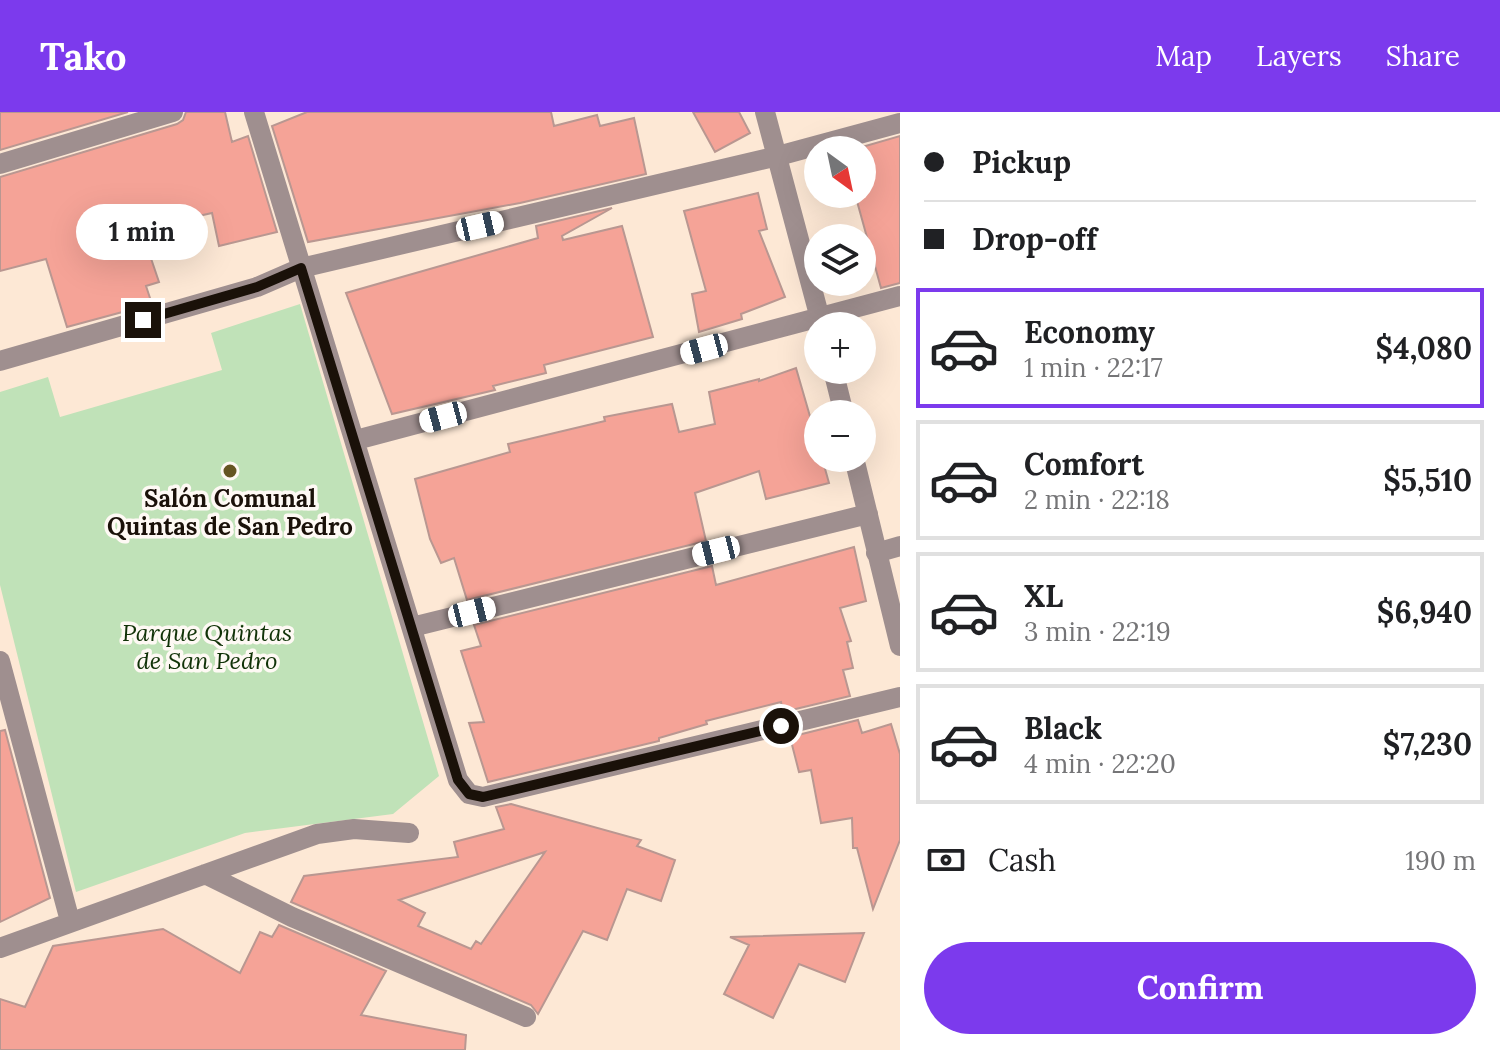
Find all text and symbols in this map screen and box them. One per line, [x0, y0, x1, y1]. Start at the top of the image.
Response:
text: Tako [40, 32, 127, 80]
text: Map [1155, 38, 1212, 74]
text: Layers [1256, 38, 1342, 74]
text: Share [1386, 38, 1460, 74]
north arrow [804, 136, 876, 208]
map controls [804, 136, 876, 472]
text: Pickup [972, 143, 1071, 181]
callout: 1 min [77, 204, 209, 260]
car [454, 209, 506, 243]
text: 1 min [109, 215, 175, 248]
text: Drop-off [972, 220, 1097, 258]
button: layers [804, 224, 876, 296]
route end [125, 302, 161, 338]
button: + [804, 312, 876, 384]
icon: car [928, 312, 1000, 384]
text: Economy [1024, 313, 1155, 351]
text: $4,080 [1376, 329, 1472, 367]
car [678, 331, 730, 367]
text: 1 min · 22:17 [1024, 351, 1163, 384]
car [417, 399, 469, 435]
button: − [804, 400, 876, 472]
icon: car [928, 444, 1000, 516]
text: Comfort [1024, 445, 1144, 483]
text: $5,510 [1383, 461, 1472, 499]
marker: Salón Comunal Quintas de San Pedro [221, 462, 239, 480]
place label: Salón Comunal Quintas de San Pedro [107, 483, 353, 542]
text: 2 min · 22:18 [1024, 483, 1170, 516]
car [690, 534, 742, 568]
icon: car [928, 576, 1000, 648]
text: XL [1024, 577, 1063, 615]
text: $6,940 [1377, 593, 1472, 631]
car [446, 595, 498, 629]
text: 3 min · 22:19 [1024, 615, 1171, 648]
park label: Parque Quintas de San Pedro [122, 617, 292, 676]
route start [763, 708, 799, 744]
icon: car [928, 708, 1000, 780]
text: Black [1024, 709, 1102, 747]
text: $7,230 [1383, 725, 1472, 763]
text: 4 min · 22:20 [1024, 747, 1176, 780]
icon: cash [924, 838, 968, 882]
text: Cash [988, 841, 1056, 879]
text: 190 m [1405, 844, 1476, 877]
button: Confirm [924, 942, 1476, 1034]

